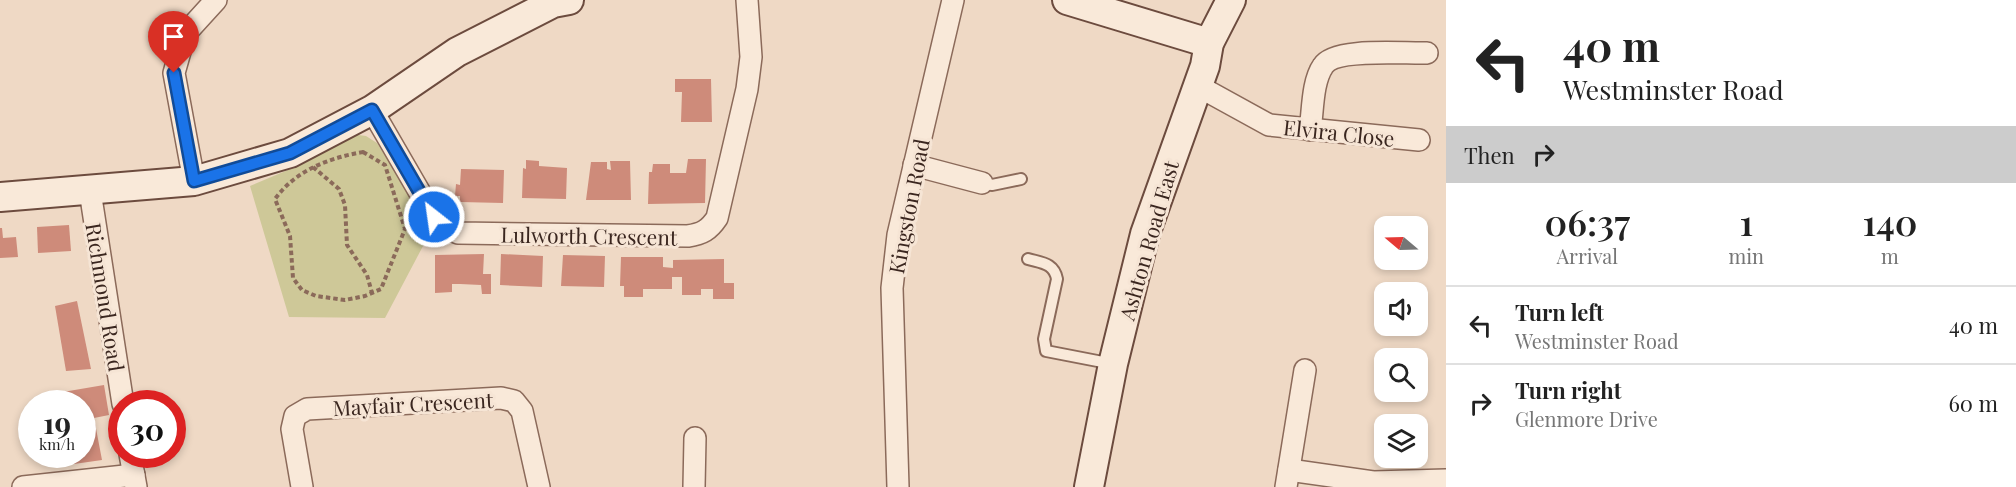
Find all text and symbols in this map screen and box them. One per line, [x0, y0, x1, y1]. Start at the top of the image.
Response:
pin [148, 11, 199, 73]
text: 40 m [1563, 17, 1660, 73]
icon: arrive [157, 20, 190, 53]
icon: left [1464, 24, 1542, 102]
text: Westminster Road [1563, 71, 1784, 107]
street label: Elvira Close [1282, 112, 1396, 152]
street label: Kingston Road [881, 136, 935, 276]
icon: right [1527, 138, 1560, 171]
text: Then [1464, 140, 1515, 170]
street label: Ashton Road East [1112, 156, 1184, 324]
position arrow [402, 185, 466, 249]
text: 06:37 [1545, 197, 1630, 245]
text: 1 [1739, 197, 1753, 245]
text: 140 [1863, 197, 1917, 245]
north arrow [1374, 216, 1428, 270]
map controls [1374, 216, 1428, 468]
street label: Lulworth Crescent [500, 219, 678, 251]
street label: Richmond Road [80, 221, 132, 373]
text: Arrival [1556, 242, 1618, 269]
text: min [1728, 242, 1764, 269]
text: m [1881, 242, 1899, 269]
button: sound [1374, 282, 1428, 336]
text: Turn left [1515, 297, 1604, 327]
icon: left [1464, 309, 1497, 342]
text: 40 m [1949, 310, 1998, 340]
text: Westminster Road [1515, 327, 1679, 354]
button: search [1374, 348, 1428, 402]
text: Turn right [1515, 375, 1621, 405]
street label: Mayfair Crescent [332, 385, 495, 421]
icon: right [1464, 387, 1497, 420]
text: 60 m [1948, 388, 1998, 418]
speed limit sign: 30 [108, 390, 186, 468]
text: 19 [43, 402, 71, 442]
text: Glenmore Drive [1515, 405, 1658, 432]
button: layers [1374, 414, 1428, 468]
text: km/h [39, 434, 75, 454]

